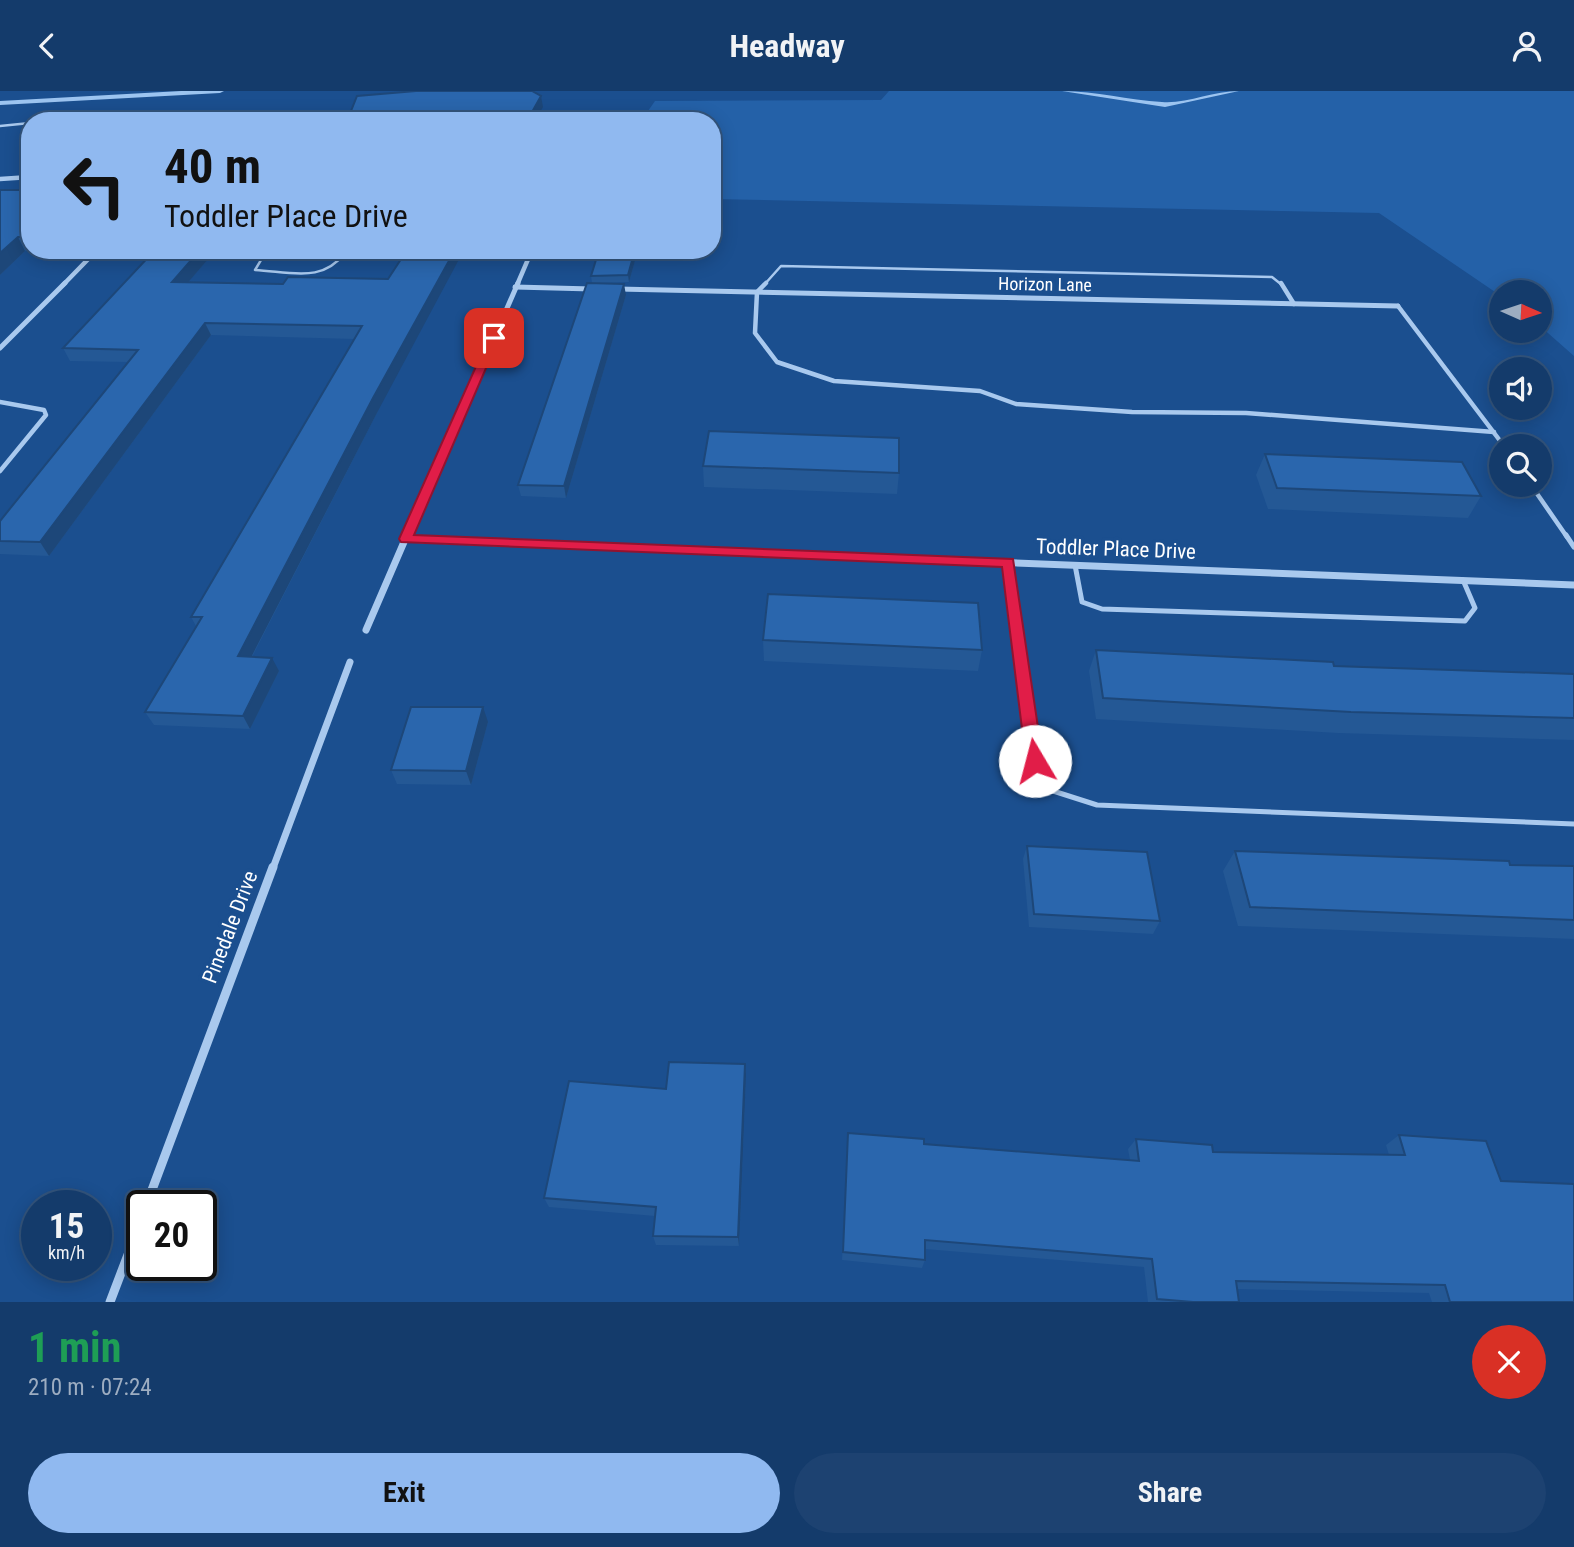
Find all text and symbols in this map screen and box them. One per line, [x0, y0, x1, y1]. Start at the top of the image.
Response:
icon: back [28, 27, 66, 65]
text: Headway [729, 27, 845, 65]
icon: person [1508, 27, 1546, 65]
text: 40 m [164, 138, 261, 195]
icon: left [49, 140, 140, 231]
text: Toddler Place Drive [164, 197, 408, 235]
street label: Horizon Lane [998, 273, 1092, 295]
north arrow [1489, 280, 1552, 343]
map controls [1489, 280, 1552, 497]
pin [464, 308, 524, 368]
icon: arrive [475, 319, 513, 357]
button: sound [1489, 357, 1552, 420]
button: search [1489, 434, 1552, 497]
street label: Toddler Place Drive [1036, 534, 1197, 564]
position arrow [998, 724, 1072, 798]
street label: Pinedale Drive [198, 867, 262, 987]
speed limit sign: 20 [126, 1190, 217, 1281]
text: 15 [49, 1206, 84, 1247]
text: km/h [48, 1242, 85, 1263]
text: 1 min [28, 1323, 121, 1372]
button: close [1472, 1325, 1546, 1399]
text: 210 m · 07:24 [28, 1374, 152, 1401]
button: Exit [28, 1453, 780, 1533]
button: Share [794, 1453, 1546, 1533]

